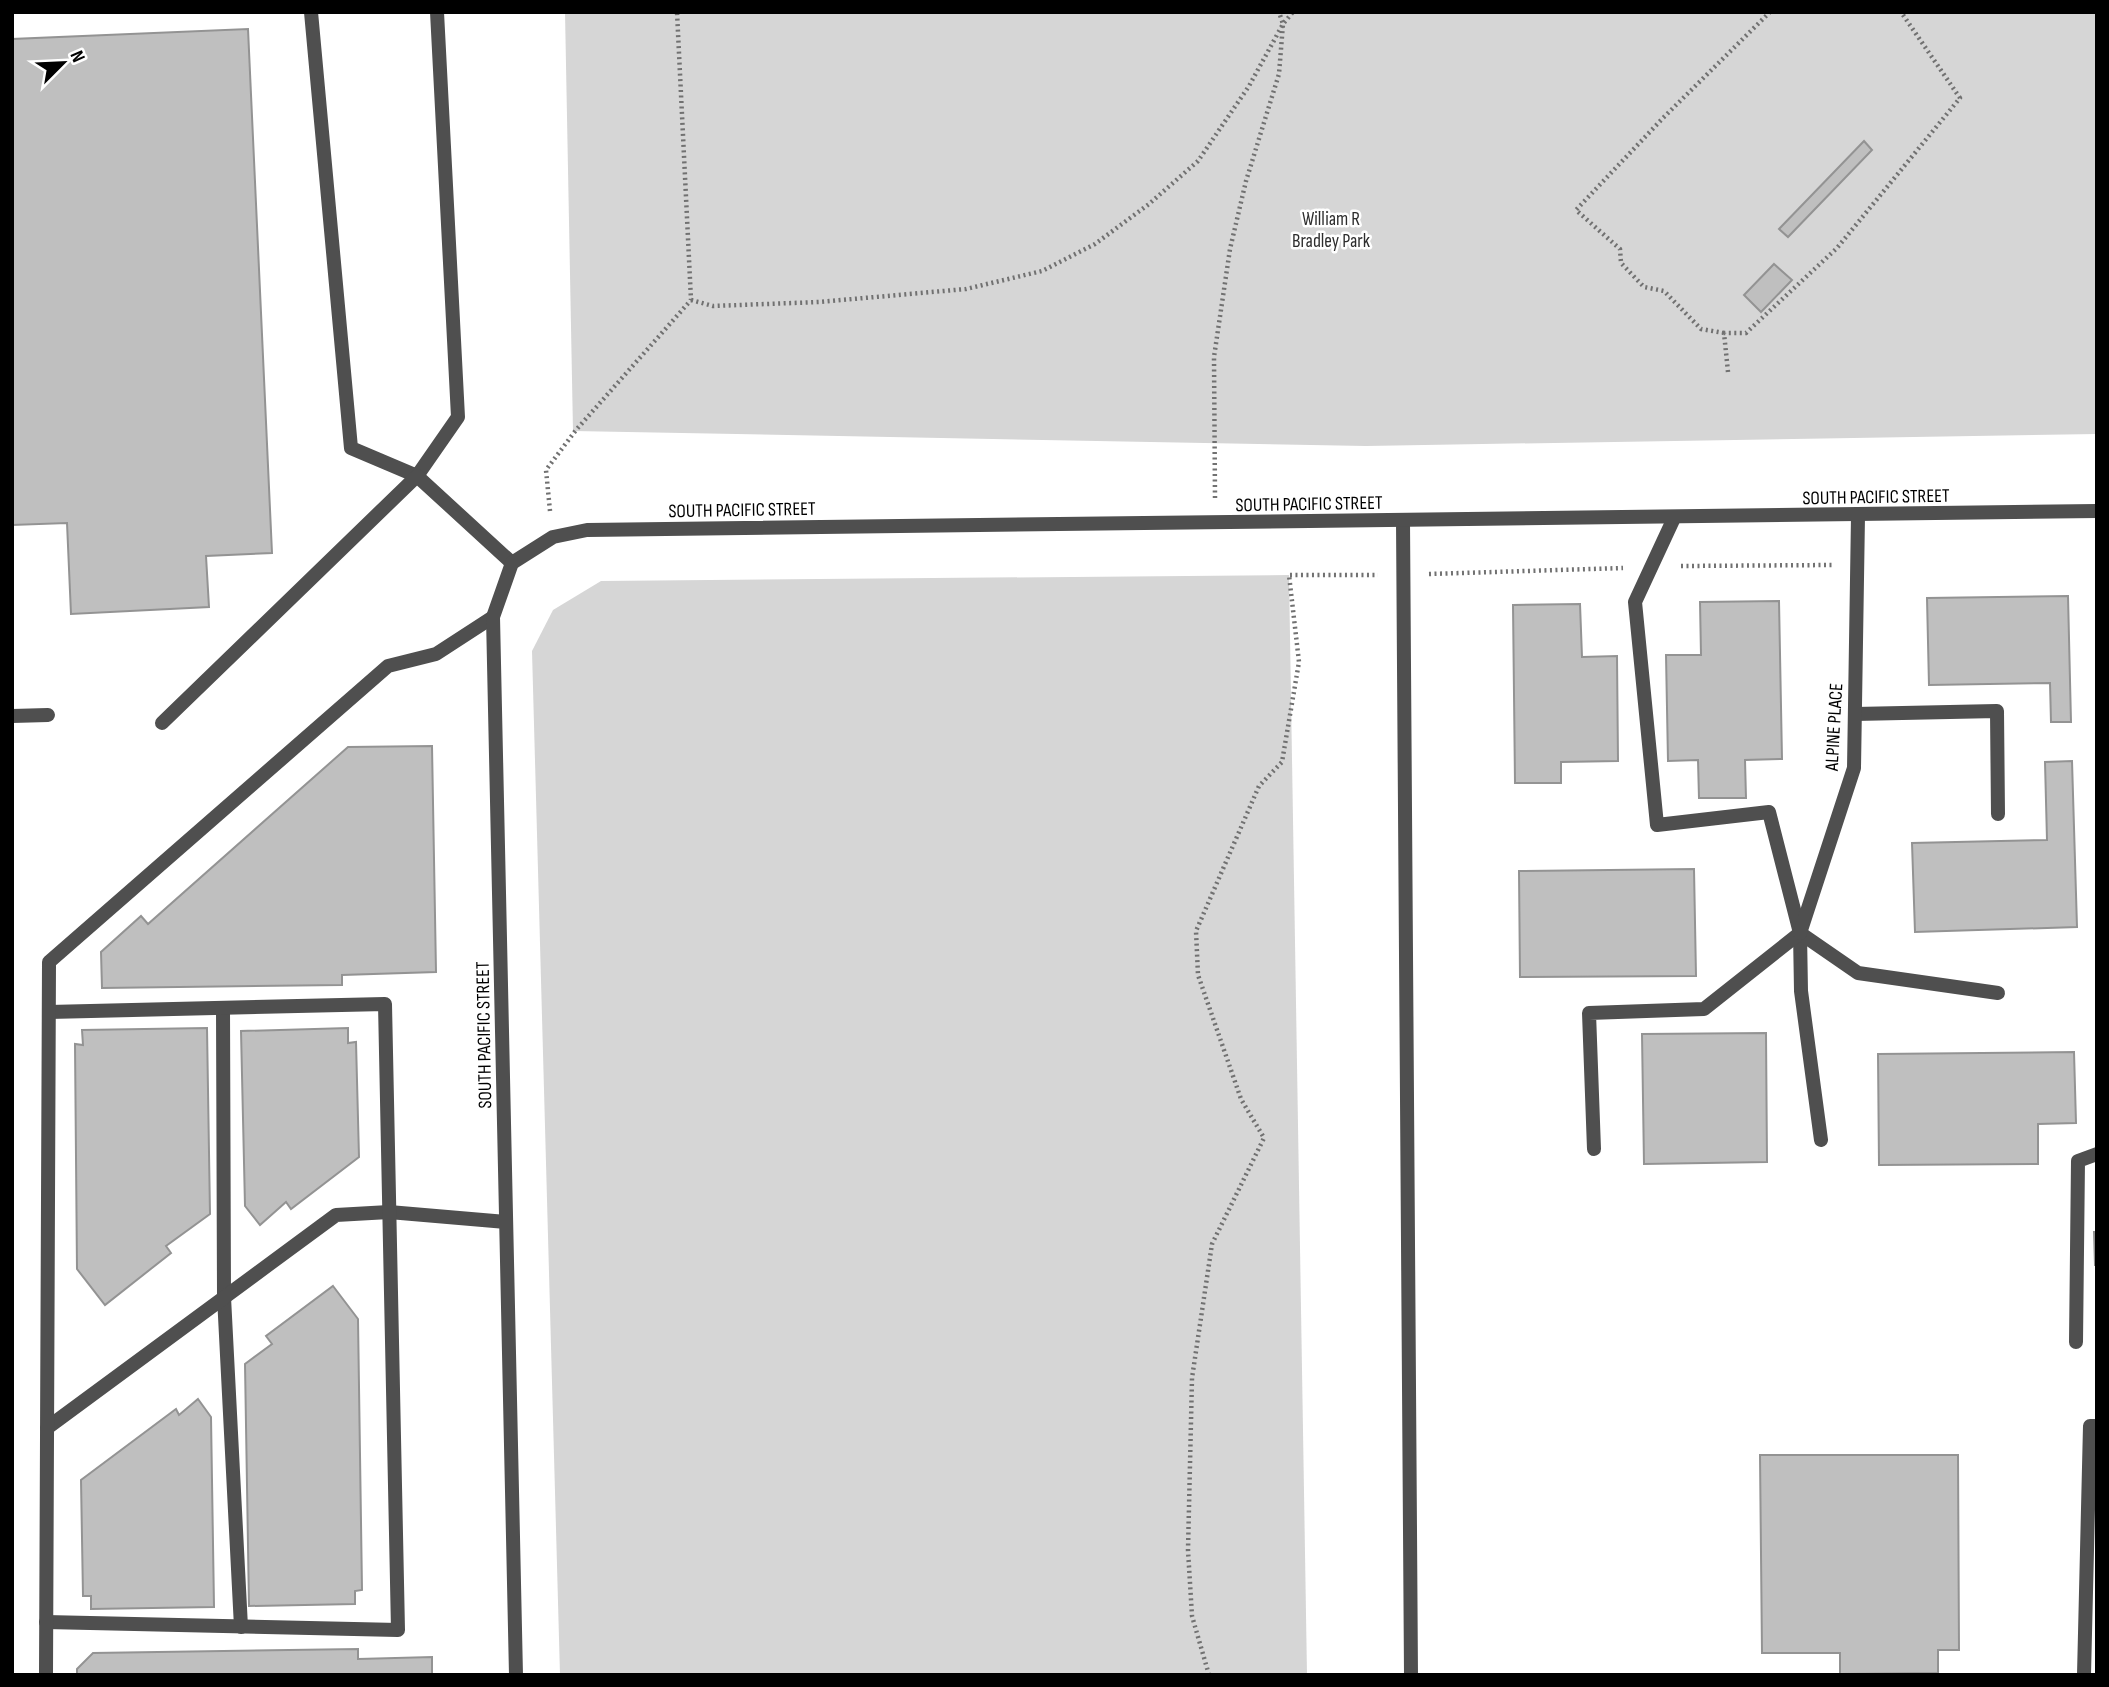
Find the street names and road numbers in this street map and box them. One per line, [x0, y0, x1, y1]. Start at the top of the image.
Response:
street label: SOUTH PACIFIC STREET [1802, 485, 1950, 510]
street label: SOUTH PACIFIC STREET [1235, 492, 1383, 517]
street label: SOUTH PACIFIC STREET [668, 498, 816, 523]
street label: ALPINE PLACE [1821, 683, 1848, 773]
street label: SOUTH PACIFIC STREET [472, 961, 497, 1109]

